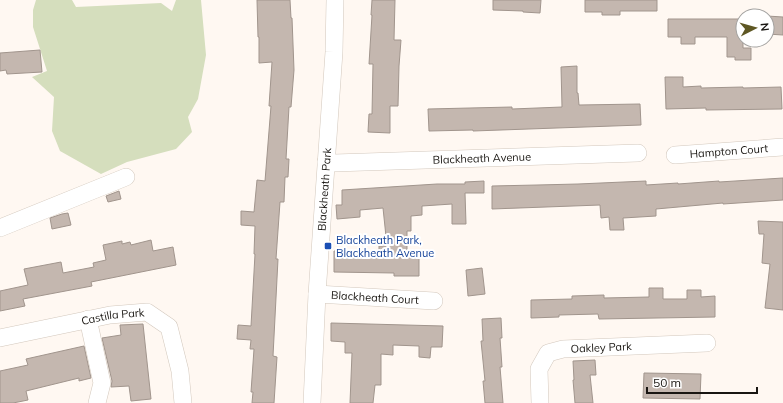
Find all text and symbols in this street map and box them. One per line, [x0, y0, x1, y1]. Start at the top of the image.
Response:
north arrow [735, 8, 775, 48]
text: N [758, 22, 772, 32]
street label: Hampton Court [689, 141, 769, 161]
street label: Blackheath Park [314, 147, 334, 231]
street label: Blackheath Avenue [432, 150, 531, 167]
place label: Blackheath Park, Blackheath Avenue [336, 233, 434, 260]
marker: Blackheath Park, Blackheath Avenue [323, 241, 333, 251]
street label: Blackheath Court [331, 288, 419, 307]
street label: Castilla Park [80, 305, 145, 328]
street label: Oakley Park [570, 339, 632, 356]
scale bar [647, 369, 757, 395]
text: 50 m [653, 375, 681, 390]

